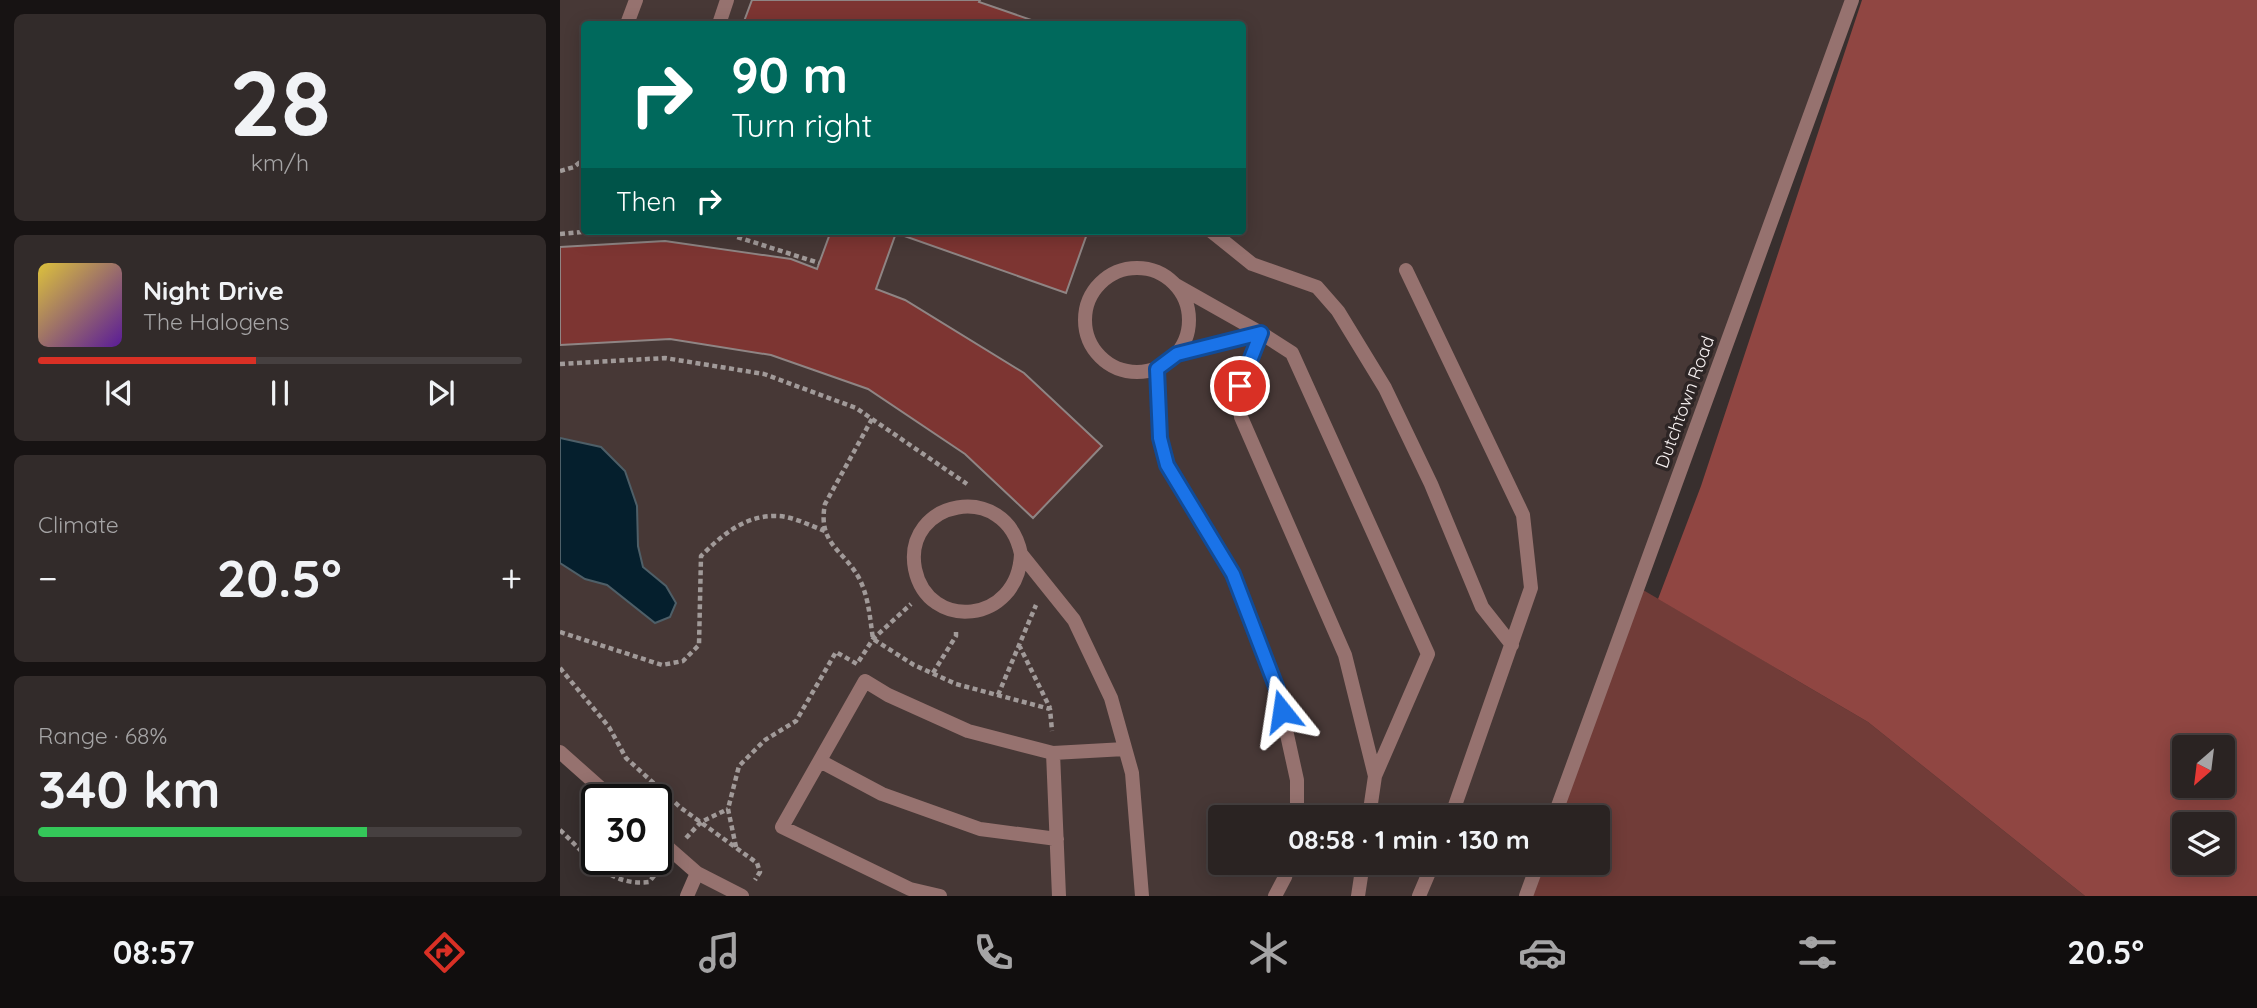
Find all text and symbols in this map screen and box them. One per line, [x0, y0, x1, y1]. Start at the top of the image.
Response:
text: 90 m [731, 44, 848, 105]
text: 28 [229, 45, 331, 159]
icon: right [616, 49, 707, 140]
text: Turn right [731, 105, 872, 145]
text: km/h [251, 148, 309, 177]
icon: right [690, 182, 728, 220]
text: Then [616, 185, 676, 218]
text: Night Drive [143, 274, 284, 307]
text: The Halogens [143, 307, 290, 336]
street label: Dutchtown Road [1650, 333, 1719, 471]
pin [1210, 356, 1270, 416]
icon: arrive [1221, 367, 1259, 405]
icon: previous [100, 374, 138, 412]
icon: pause [261, 374, 299, 412]
icon: next [422, 374, 460, 412]
text: Climate [38, 510, 119, 539]
text: 20.5° [217, 545, 342, 610]
text: − [38, 554, 58, 602]
text: + [501, 554, 522, 602]
position arrow [1245, 674, 1319, 748]
text: Range · 68% [38, 721, 167, 750]
north arrow [2172, 735, 2235, 798]
map controls [2172, 735, 2235, 875]
text: 340 km [38, 756, 221, 821]
speed limit sign: 30 [581, 784, 672, 875]
button: layers [2172, 812, 2235, 875]
text: 08:58 · 1 min · 130 m [1288, 823, 1530, 856]
icon: directions [420, 928, 469, 977]
icon: music [695, 928, 744, 977]
icon: phone [969, 928, 1018, 977]
icon: climate [1244, 928, 1293, 977]
icon: car [1518, 928, 1567, 977]
icon: filters [1793, 928, 1842, 977]
text: 08:57 [113, 932, 195, 972]
text: 20.5° [2067, 932, 2144, 972]

